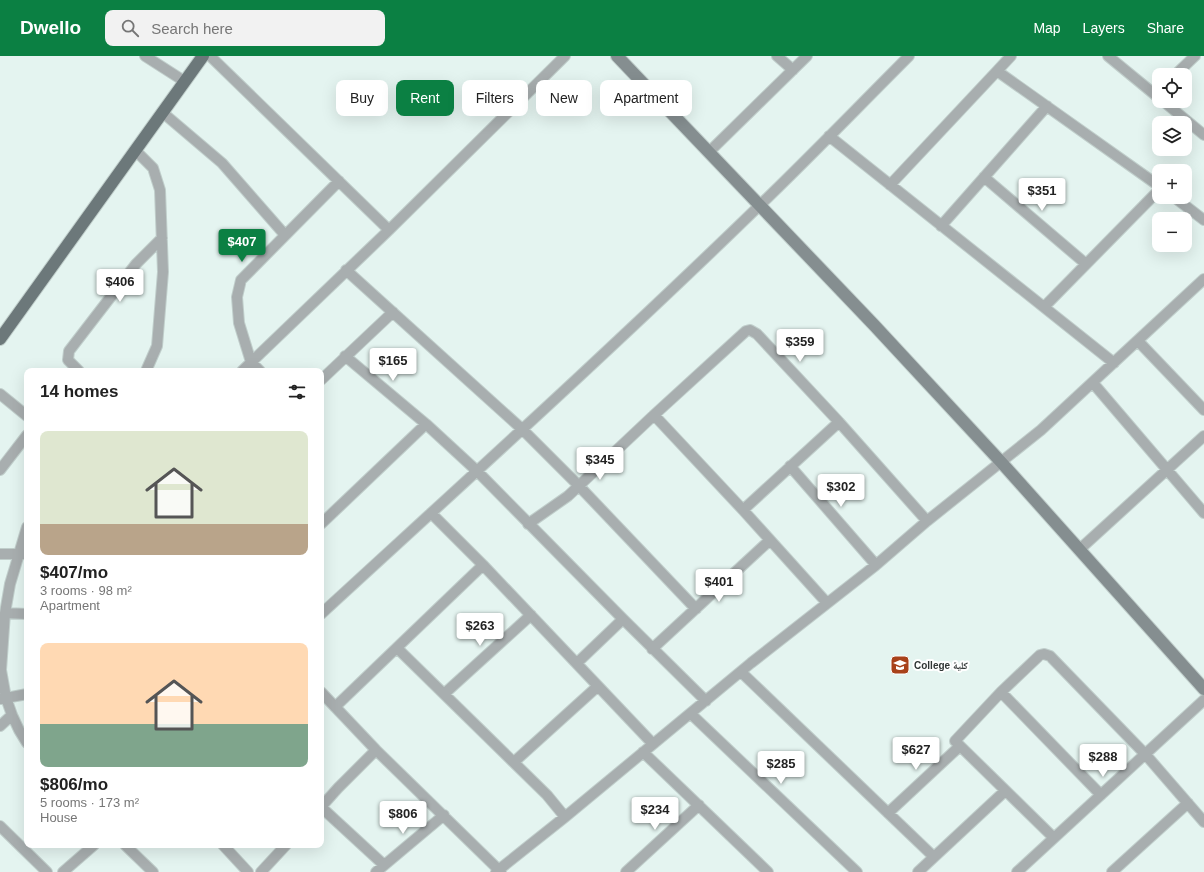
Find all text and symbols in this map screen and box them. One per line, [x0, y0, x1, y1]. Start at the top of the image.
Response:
search box [105, 10, 385, 46]
text: Dwello [20, 17, 81, 38]
icon: search [119, 17, 141, 39]
text: Search here [151, 20, 233, 37]
text: Map [1033, 20, 1061, 36]
text: Layers [1083, 20, 1125, 36]
text: Share [1147, 20, 1184, 36]
map controls [1152, 68, 1192, 252]
button: locate [1152, 68, 1192, 108]
chip: Buy [336, 80, 388, 116]
chip: Rent [396, 80, 454, 116]
chip: Filters [462, 80, 528, 116]
chip: New [536, 80, 592, 116]
chip: Apartment [600, 80, 692, 116]
button: layers [1152, 116, 1192, 156]
button: + [1152, 164, 1192, 204]
pin: $351 [1018, 178, 1066, 212]
text: $351 [1028, 183, 1056, 198]
button: − [1152, 212, 1192, 252]
pin: $407 [218, 229, 266, 263]
text: $407 [228, 234, 256, 249]
pin: $406 [96, 269, 144, 303]
text: $406 [106, 274, 134, 289]
pin: $359 [776, 329, 824, 363]
text: $359 [786, 334, 814, 349]
pin: $165 [369, 348, 417, 382]
text: $165 [379, 353, 407, 368]
icon: filters [286, 381, 308, 403]
text: 14 homes [40, 382, 118, 401]
pin: $345 [576, 447, 624, 481]
text: $345 [586, 452, 614, 467]
icon: home [138, 457, 210, 529]
pin: $302 [817, 474, 865, 508]
text: $302 [827, 479, 855, 494]
text: $407/mo [40, 563, 108, 582]
pin: $401 [695, 569, 743, 603]
text: $401 [705, 574, 733, 589]
text: 3 rooms · 98 m² [40, 583, 132, 598]
text: Apartment [40, 598, 100, 613]
pin: $263 [456, 613, 504, 647]
text: $263 [466, 618, 494, 633]
school or university icon: College كلية [889, 654, 911, 676]
place label: College كلية [914, 660, 969, 671]
icon: home [138, 669, 210, 741]
pin: $627 [892, 737, 940, 771]
text: $627 [902, 742, 930, 757]
pin: $288 [1079, 744, 1127, 778]
text: $288 [1089, 749, 1117, 764]
pin: $285 [757, 751, 805, 785]
text: $285 [767, 756, 795, 771]
text: $806/mo [40, 775, 108, 794]
text: 5 rooms · 173 m² [40, 795, 139, 810]
pin: $234 [631, 797, 679, 831]
pin: $806 [379, 801, 427, 835]
text: $234 [641, 802, 669, 817]
text: $806 [389, 806, 417, 821]
text: House [40, 810, 78, 825]

